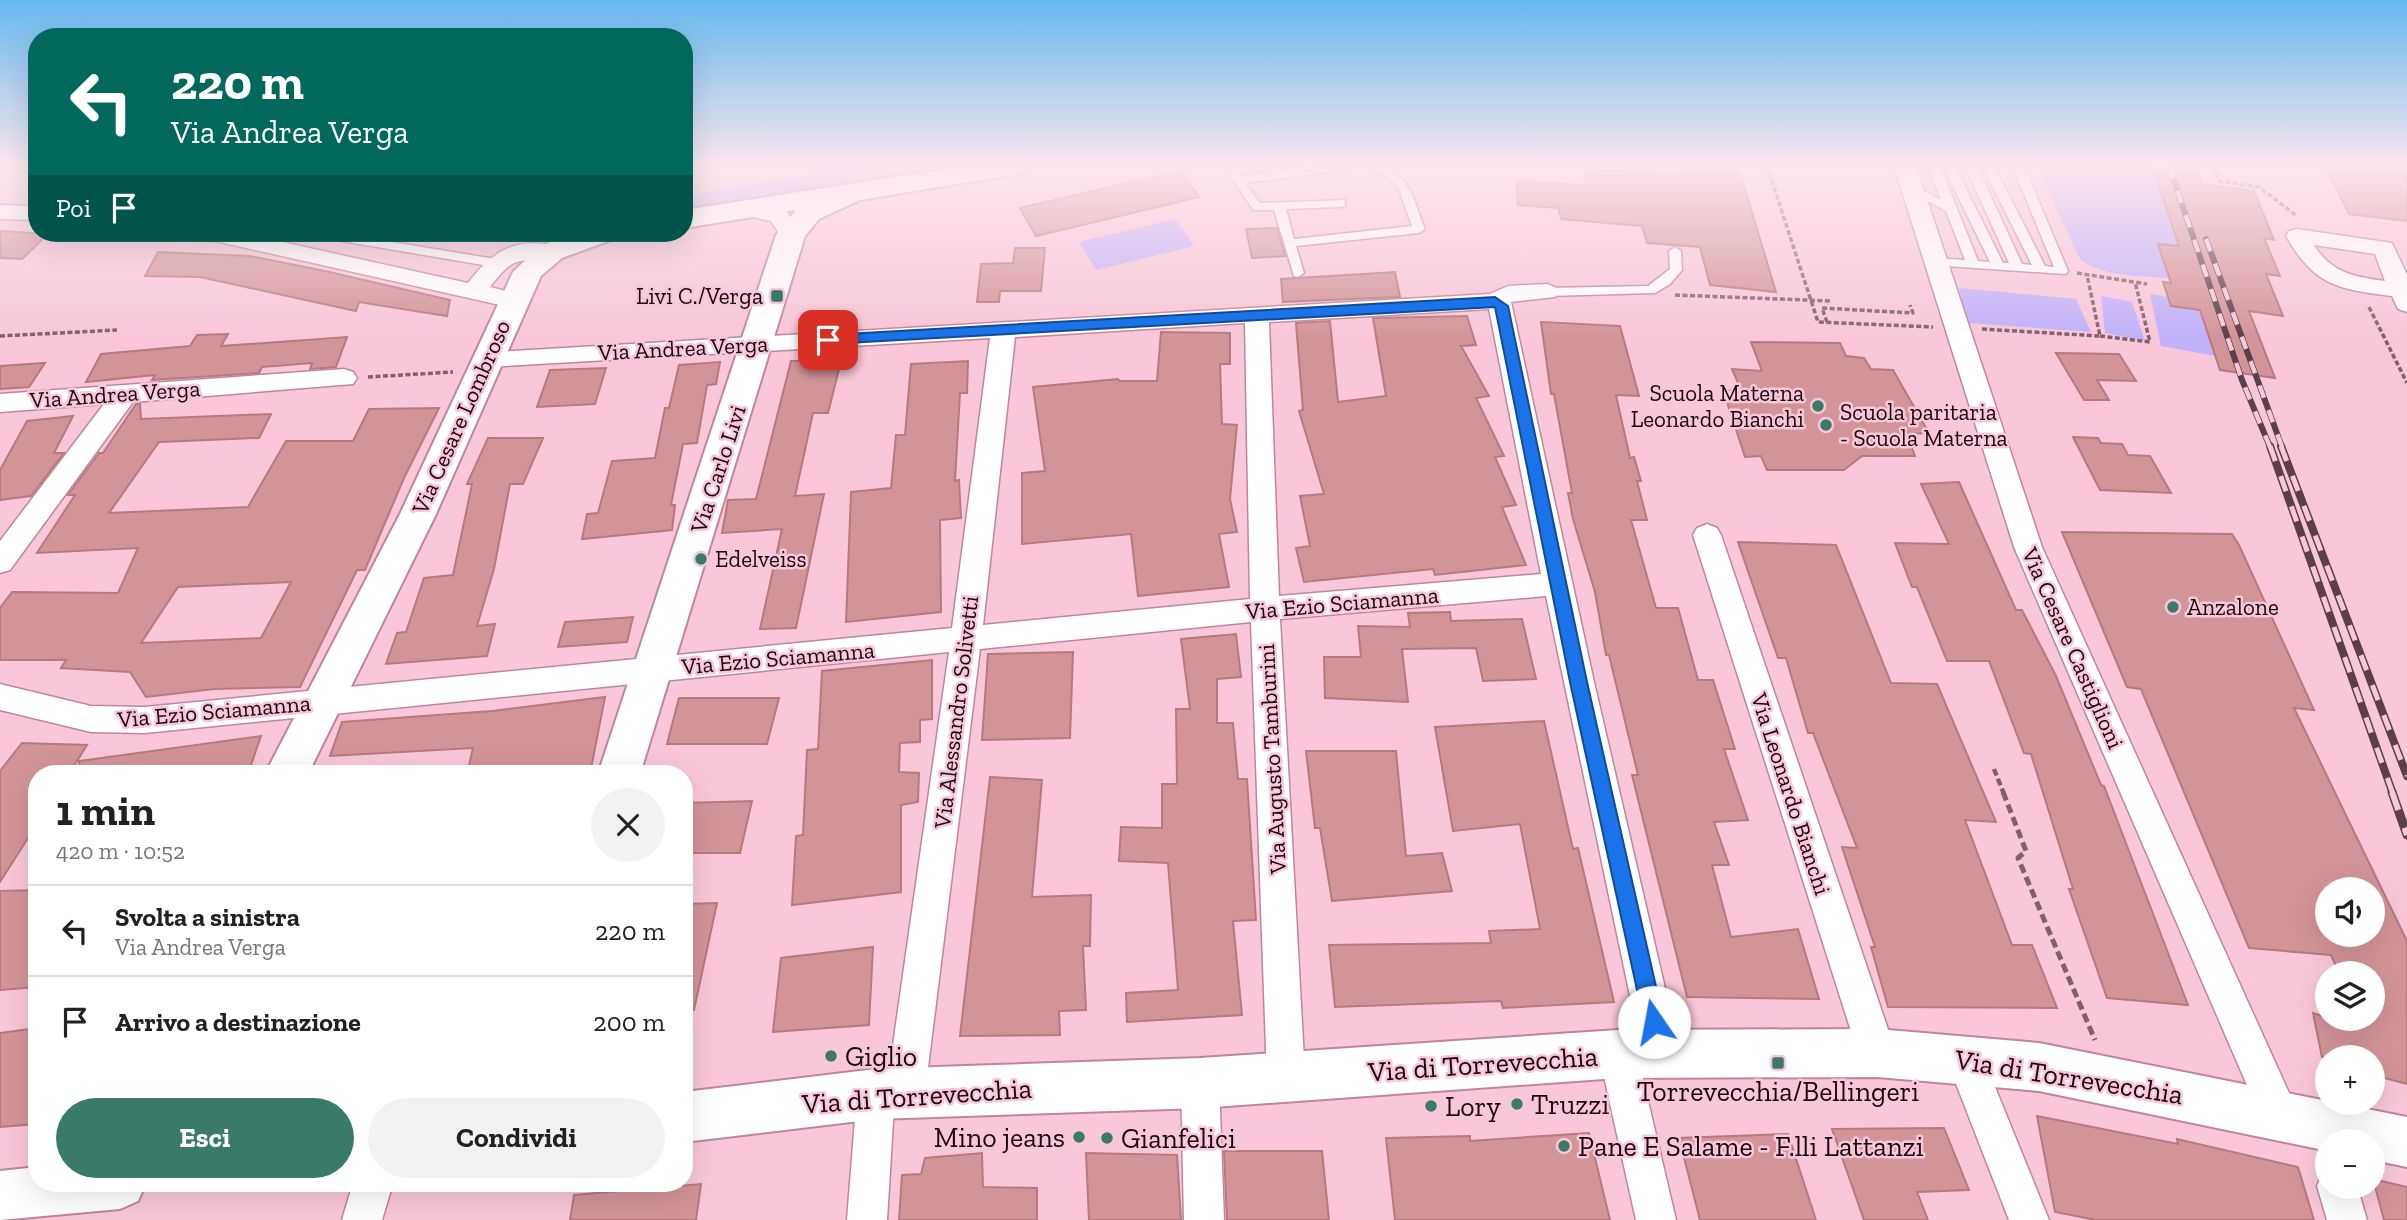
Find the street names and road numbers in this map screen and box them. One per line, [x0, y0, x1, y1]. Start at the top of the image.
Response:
street label: Via Cesare Lombroso [405, 316, 516, 519]
street label: Via Andrea Verga [596, 330, 769, 367]
street label: Via Andrea Verga [28, 374, 201, 414]
street label: Via Carlo Livi [684, 402, 752, 537]
street label: Via Cesare Castiglioni [2016, 542, 2130, 753]
street label: Via Ezio Sciamanna [1243, 581, 1440, 625]
street label: Via Alessandro Solivetti [928, 594, 984, 831]
street label: Via Ezio Sciamanna [679, 636, 876, 680]
street label: Via Augusto Tamburini [1252, 643, 1292, 876]
street label: Via Ezio Sciamanna [115, 689, 312, 733]
street label: Via Leonardo Bianchi [1745, 689, 1837, 898]
street label: Via di Torrevecchia [1366, 1039, 1600, 1089]
street label: Via di Torrevecchia [1952, 1043, 2186, 1111]
street label: Via di Torrevecchia [800, 1071, 1034, 1121]

